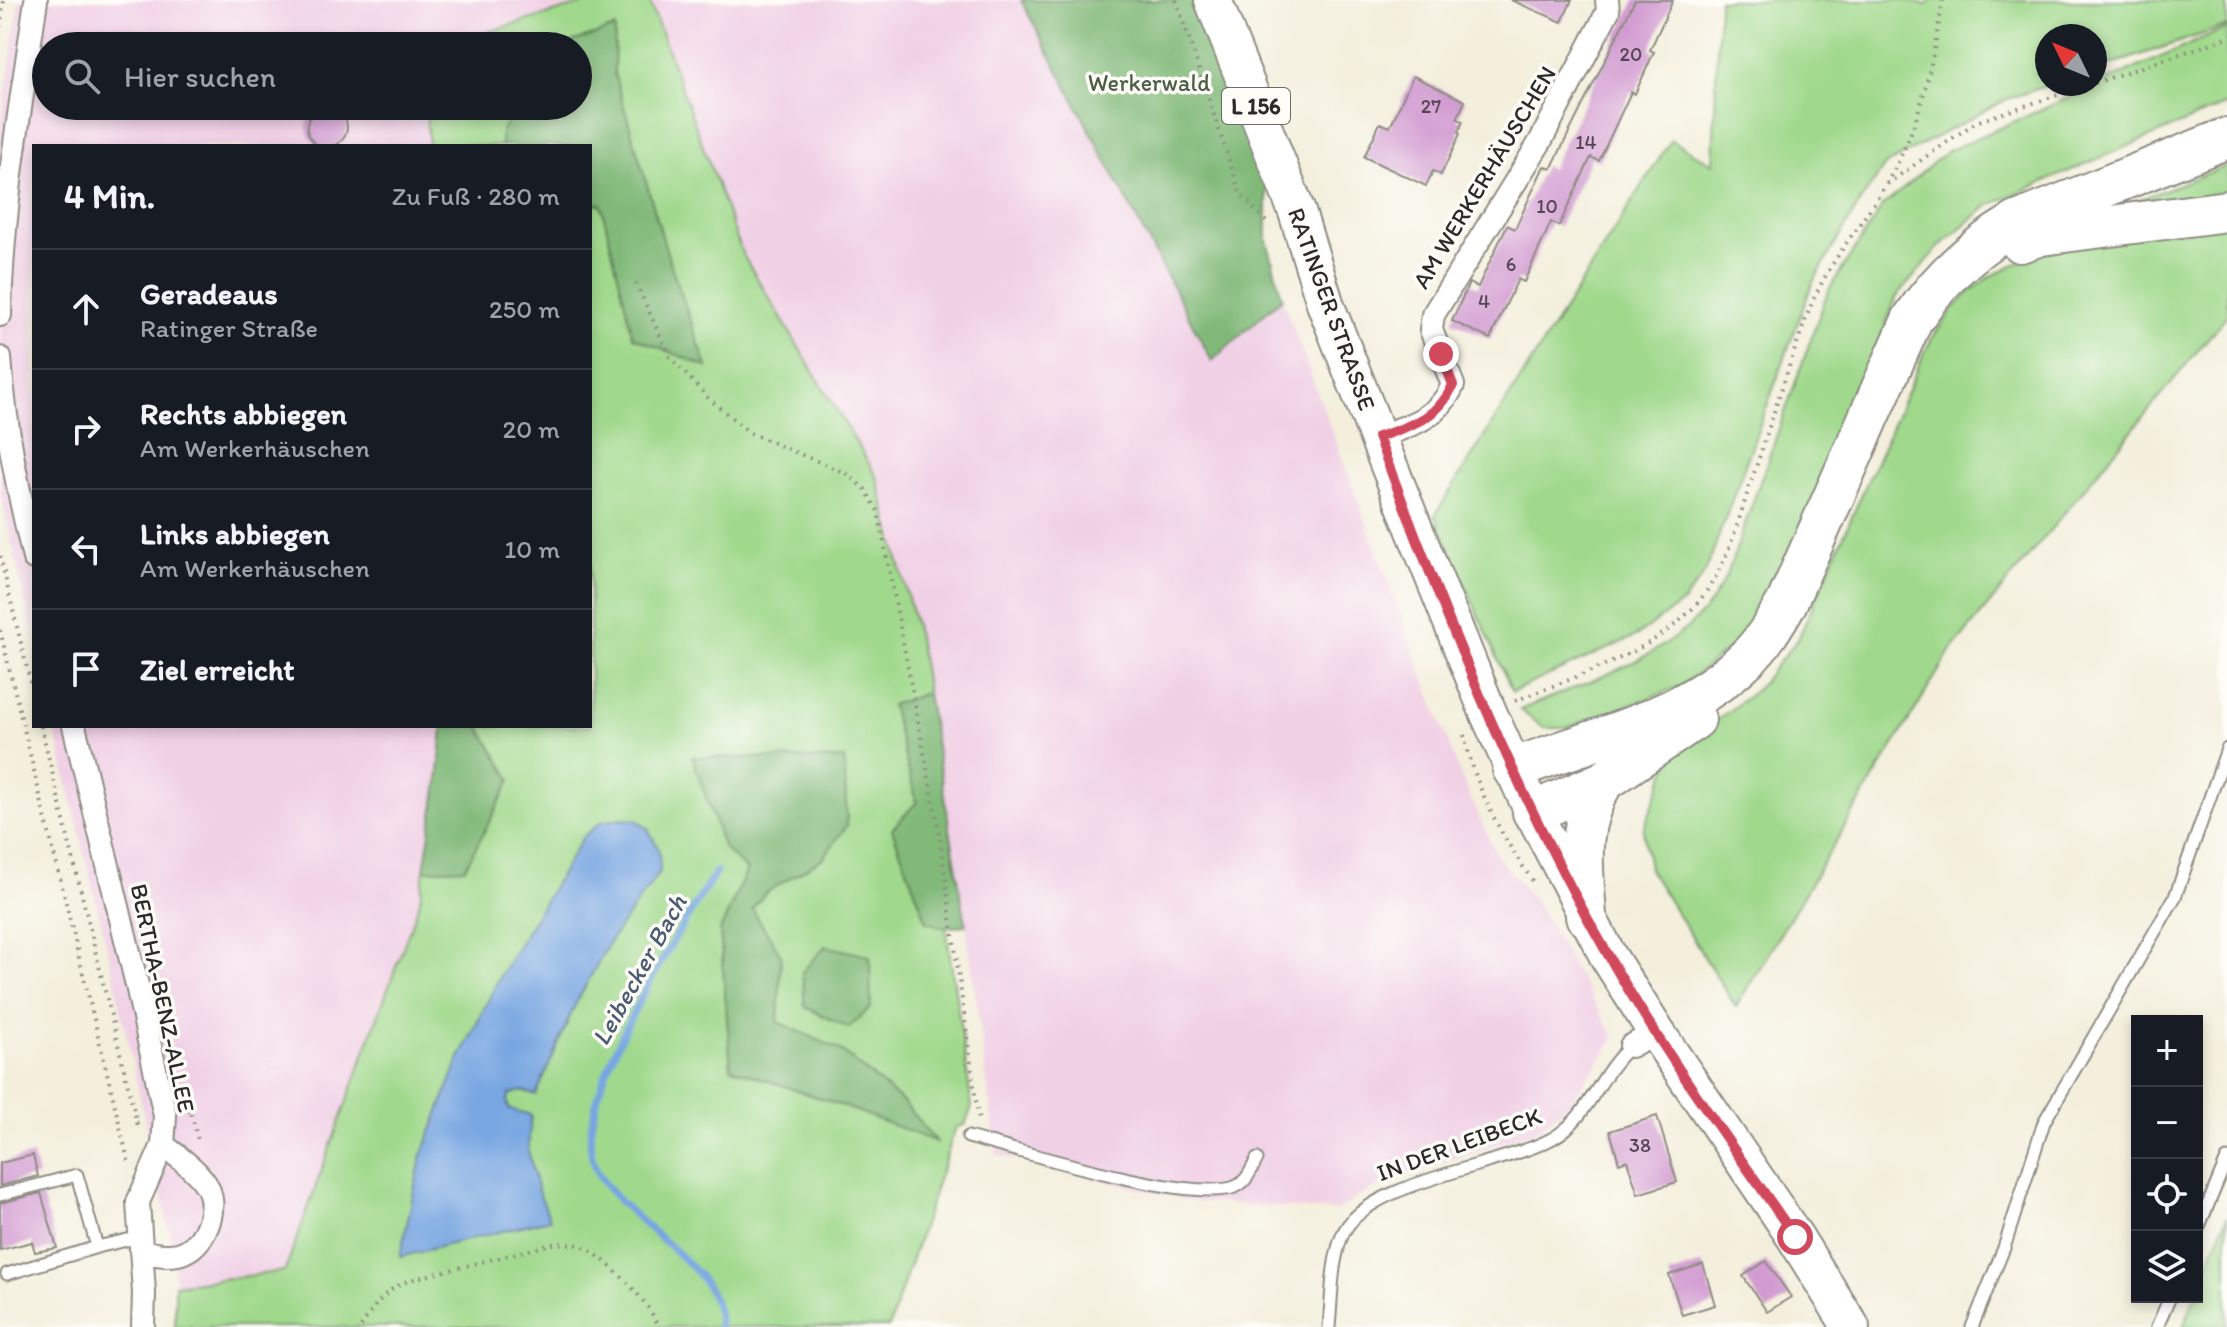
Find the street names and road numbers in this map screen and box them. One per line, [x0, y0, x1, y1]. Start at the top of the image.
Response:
street label: AM WERKERHÄUSCHEN [1406, 60, 1562, 294]
road number: L 156 [1222, 88, 1290, 124]
street label: RATINGER STRASSE [1282, 204, 1382, 414]
street label: BERTHA-BENZ-ALLEE [125, 881, 201, 1115]
street label: IN DER LEIBECK [1373, 1101, 1546, 1187]

